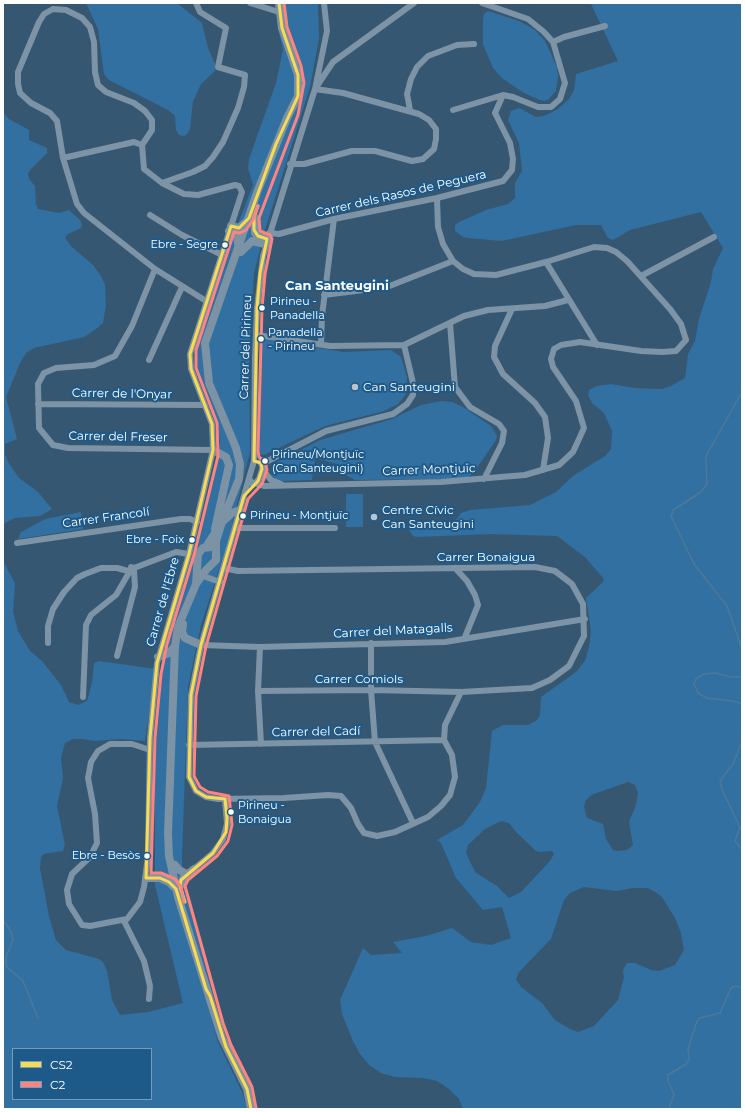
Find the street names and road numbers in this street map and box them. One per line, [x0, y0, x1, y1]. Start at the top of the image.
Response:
street label: Carrer dels Rasos de Peguera [314, 167, 488, 221]
street label: Carrer del Pirineu [237, 294, 255, 400]
street label: Carrer de l'Onyar [72, 386, 172, 402]
street label: Carrer del Freser [68, 429, 168, 445]
street label: Carrer Montjuïc [382, 461, 476, 479]
street label: Carrer Francolí [62, 505, 150, 531]
street label: Carrer Bonaigua [437, 550, 535, 564]
street label: Carrer de l'Ebre [143, 556, 183, 648]
street label: Carrer del Matagalls [333, 621, 453, 641]
street label: Carrer Comiols [315, 672, 403, 686]
street label: Carrer del Cadí [272, 724, 360, 740]

